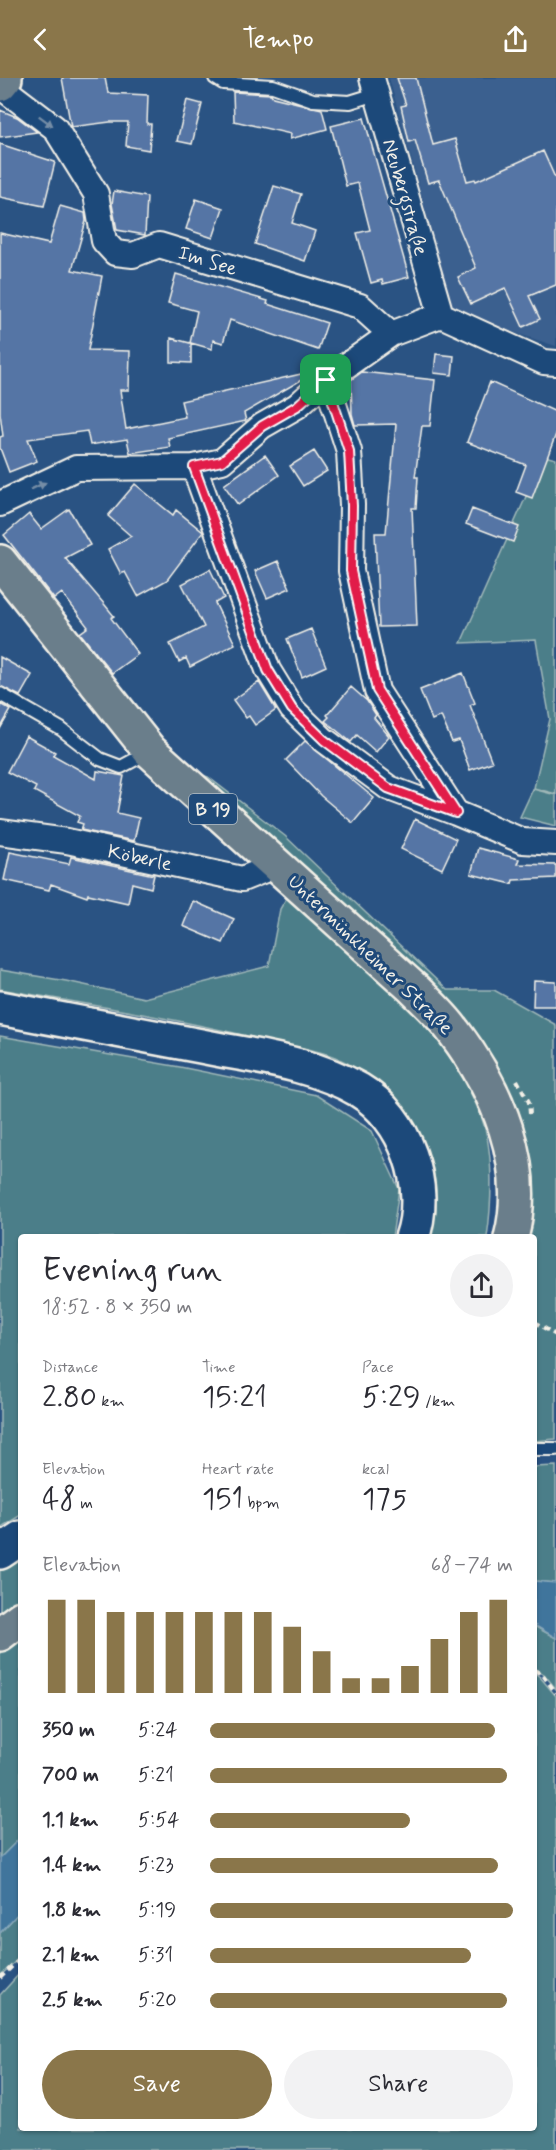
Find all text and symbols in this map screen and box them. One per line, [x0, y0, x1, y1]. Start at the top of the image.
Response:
text: Tempo [242, 22, 314, 57]
icon: back [24, 23, 57, 56]
icon: share [499, 23, 532, 56]
one-way arrow [39, 115, 54, 127]
street label: Neubergstraße [373, 136, 434, 260]
street label: Im See [175, 240, 240, 283]
pin [300, 354, 351, 405]
icon: arrive [309, 363, 342, 396]
one-way arrow [29, 481, 46, 490]
road number: B 19 [189, 794, 237, 824]
street label: Köberle [105, 838, 174, 878]
street label: Untermünkheimer Straße [281, 869, 459, 1041]
text: Evening run [42, 1249, 222, 1293]
button: share [450, 1254, 513, 1317]
text: 18:52 · 8 × 350 m [42, 1294, 193, 1321]
text: Distance [42, 1357, 98, 1378]
text: Time [202, 1357, 236, 1378]
text: Pace [362, 1357, 394, 1378]
text: 2.80 [42, 1378, 97, 1417]
text: 15:21 [202, 1378, 267, 1417]
text: 5:29 [362, 1378, 421, 1417]
text: km [97, 1391, 125, 1412]
text: /km [421, 1391, 455, 1412]
text: Elevation [42, 1459, 105, 1480]
text: Heart rate [202, 1459, 274, 1480]
text: kcal [362, 1459, 389, 1480]
text: 48 [42, 1480, 76, 1519]
text: 151 [202, 1480, 243, 1519]
text: 175 [362, 1480, 407, 1519]
text: m [76, 1493, 93, 1514]
text: bpm [243, 1493, 280, 1514]
text: Elevation [42, 1552, 121, 1579]
text: 68–74 m [431, 1552, 513, 1579]
text: 350 m [42, 1717, 95, 1744]
text: 5:24 [138, 1717, 177, 1744]
text: 700 m [42, 1762, 99, 1789]
text: 5:21 [138, 1762, 174, 1789]
text: 1.1 km [42, 1807, 99, 1834]
text: 5:54 [138, 1807, 179, 1834]
text: 1.4 km [42, 1852, 101, 1879]
text: 5:23 [138, 1852, 174, 1879]
text: 1.8 km [42, 1897, 101, 1924]
text: 5:19 [138, 1897, 176, 1924]
text: 2.1 km [42, 1942, 99, 1969]
text: 5:31 [138, 1942, 173, 1969]
text: 2.5 km [42, 1987, 103, 2014]
text: 5:20 [138, 1987, 177, 2014]
button: Save [42, 2050, 272, 2119]
button: Share [284, 2050, 513, 2119]

